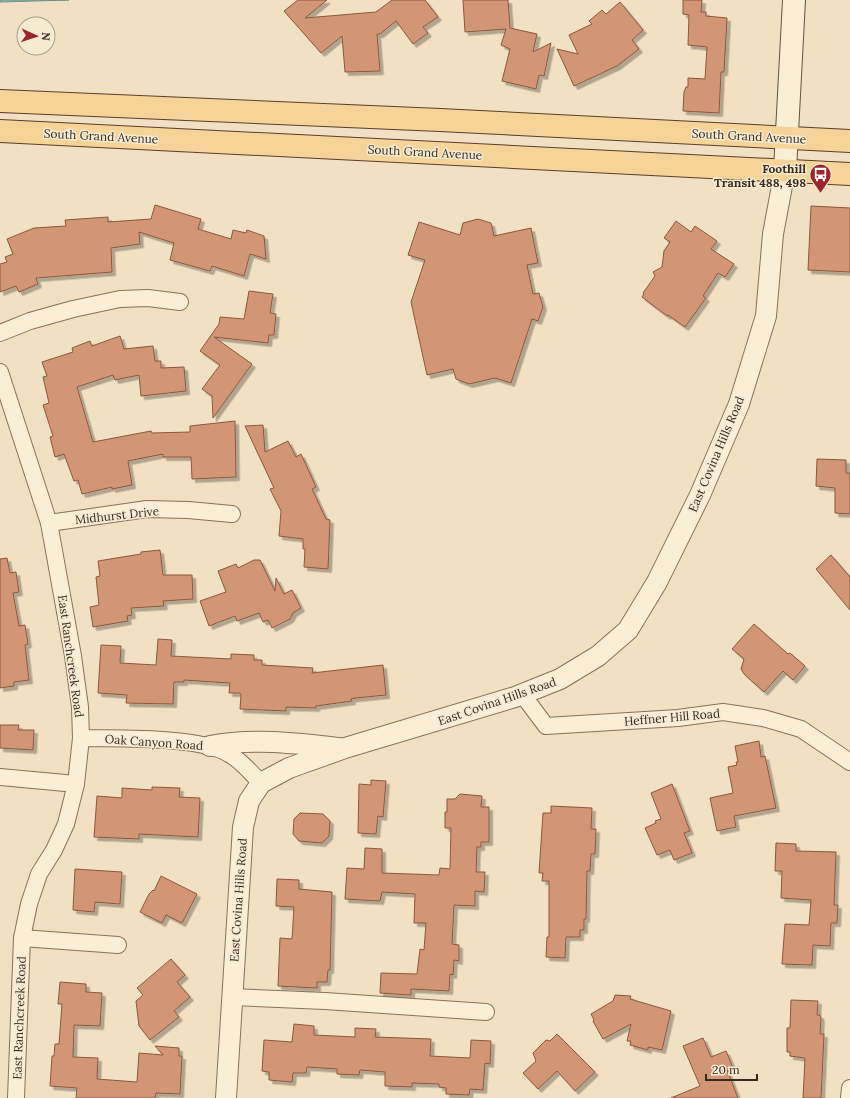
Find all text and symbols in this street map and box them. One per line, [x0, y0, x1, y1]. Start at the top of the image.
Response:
north arrow [16, 16, 56, 56]
text: N [39, 32, 53, 42]
street label: South Grand Avenue [43, 126, 159, 147]
street label: South Grand Avenue [691, 126, 807, 147]
street label: South Grand Avenue [367, 142, 483, 163]
place label: Foothill Transit 488, 498 [714, 161, 806, 190]
bus stop icon: Foothill Transit 488, 498 [808, 162, 834, 195]
street label: East Covina Hills Road [685, 394, 747, 514]
street label: Midhurst Drive [74, 503, 160, 527]
street label: East Ranchcreek Road [55, 594, 87, 718]
street label: East Covina Hills Road [436, 674, 558, 728]
street label: Heffner Hill Road [623, 705, 721, 729]
street label: Oak Canyon Road [104, 731, 204, 753]
street label: East Covina Hills Road [226, 838, 250, 962]
street label: East Ranchcreek Road [9, 956, 29, 1080]
scale bar [706, 1056, 757, 1082]
text: 20 m [712, 1062, 740, 1077]

